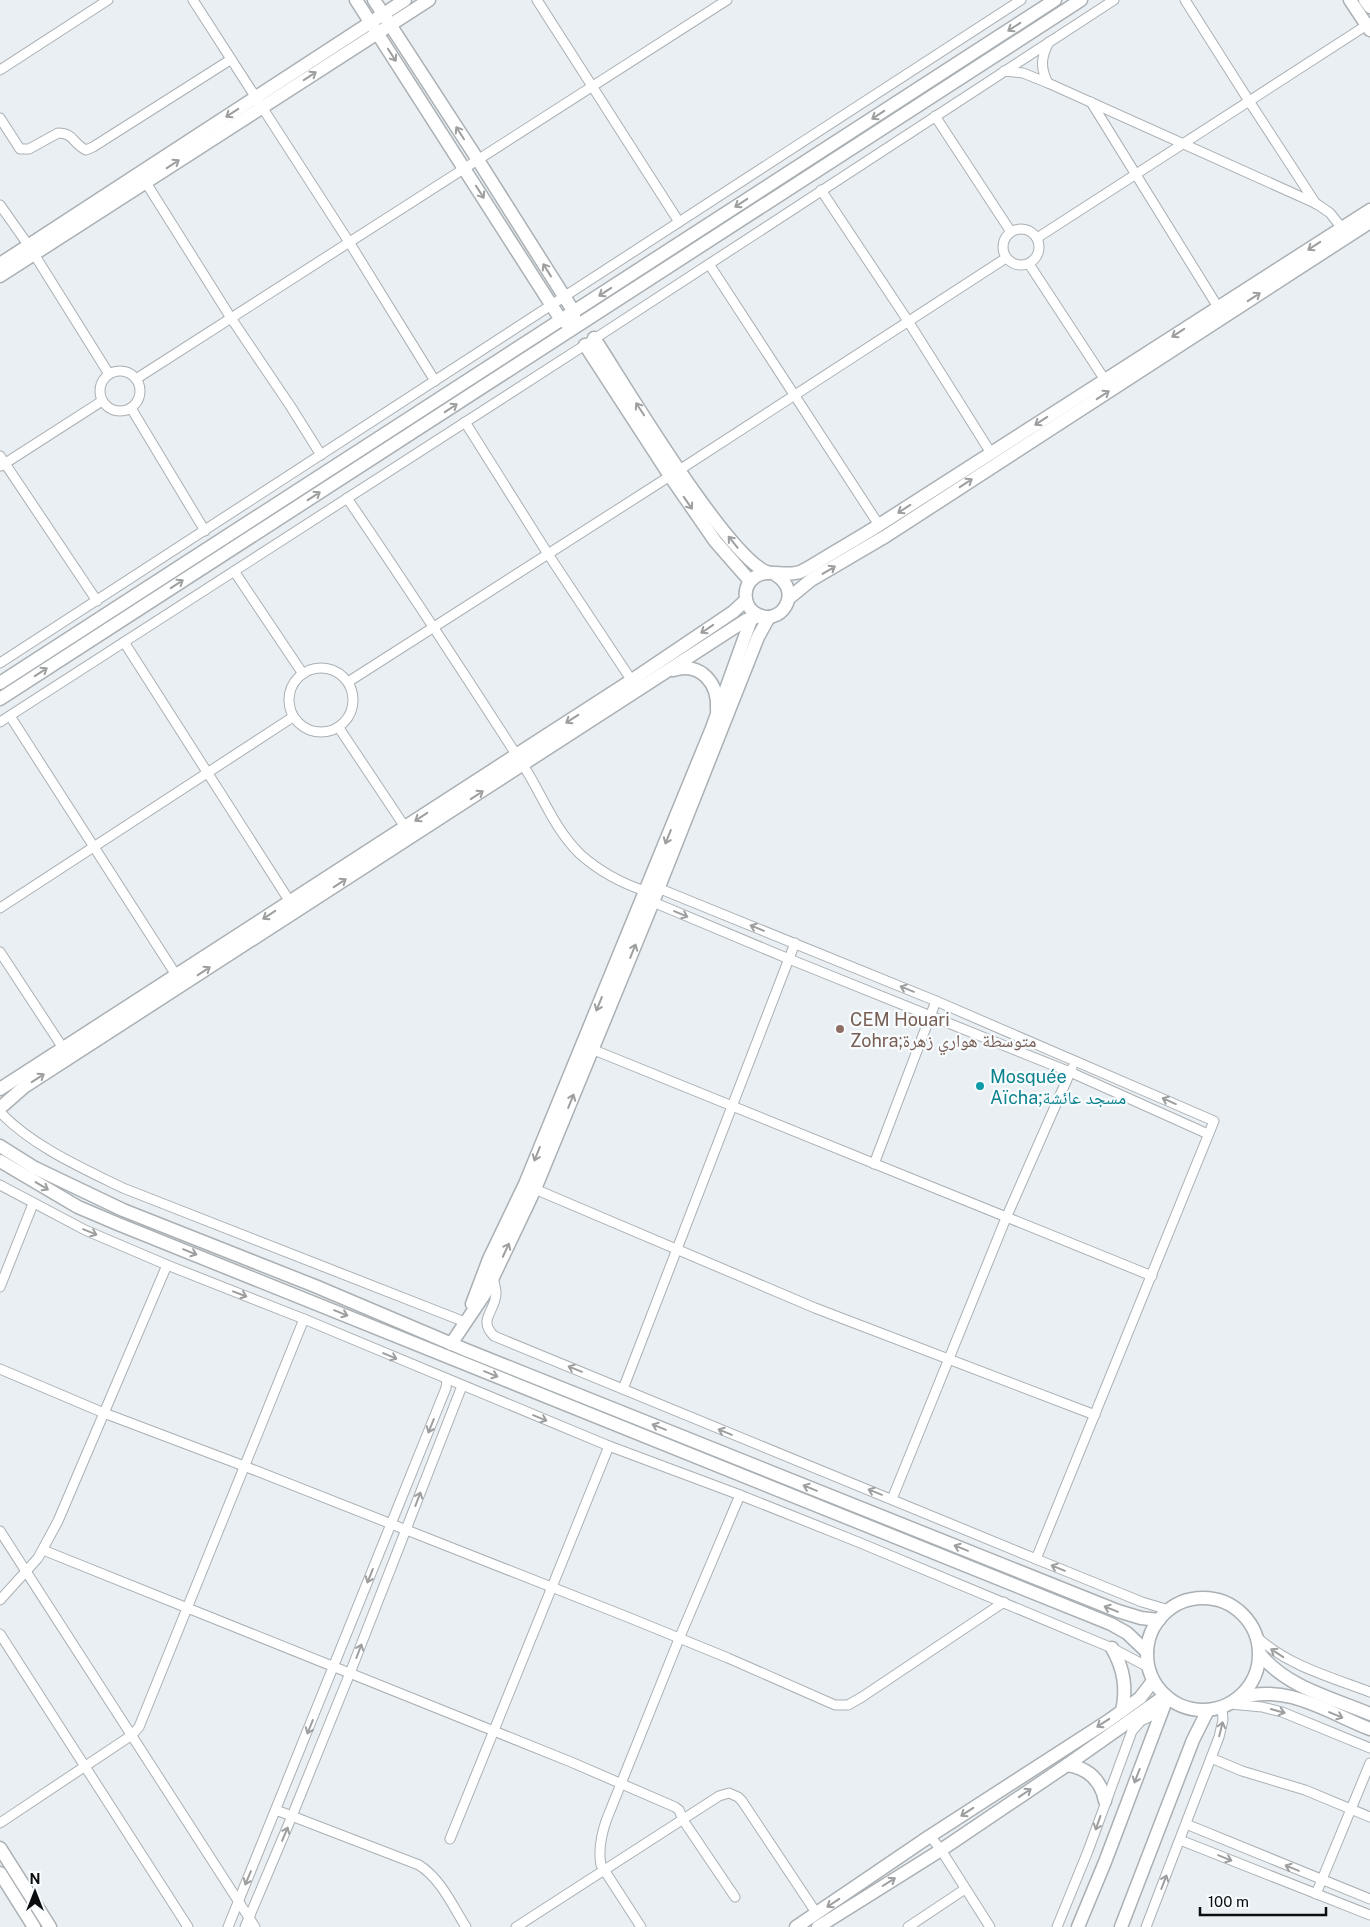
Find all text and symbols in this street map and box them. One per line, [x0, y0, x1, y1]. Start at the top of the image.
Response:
one-way arrow [1007, 21, 1021, 32]
one-way arrow [388, 48, 398, 62]
one-way arrow [303, 71, 317, 81]
one-way arrow [226, 108, 240, 118]
one-way arrow [871, 110, 885, 120]
one-way arrow [455, 126, 465, 140]
one-way arrow [166, 158, 180, 168]
one-way arrow [475, 185, 485, 199]
one-way arrow [735, 199, 749, 209]
one-way arrow [1308, 241, 1322, 251]
one-way arrow [542, 263, 552, 277]
one-way arrow [598, 286, 612, 297]
one-way arrow [1246, 292, 1260, 302]
one-way arrow [1171, 329, 1185, 339]
one-way arrow [1095, 390, 1109, 400]
one-way arrow [634, 402, 644, 416]
one-way arrow [443, 403, 457, 413]
one-way arrow [1034, 416, 1048, 426]
one-way arrow [959, 478, 973, 488]
one-way arrow [307, 491, 321, 501]
one-way arrow [683, 496, 693, 510]
one-way arrow [898, 504, 912, 514]
one-way arrow [727, 536, 738, 549]
one-way arrow [821, 564, 835, 574]
one-way arrow [170, 579, 184, 589]
one-way arrow [700, 624, 714, 634]
one-way arrow [34, 667, 48, 678]
one-way arrow [565, 714, 579, 725]
one-way arrow [470, 789, 484, 800]
one-way arrow [414, 812, 428, 822]
one-way arrow [662, 829, 672, 844]
one-way arrow [333, 878, 347, 888]
one-way arrow [673, 909, 688, 919]
one-way arrow [263, 910, 277, 920]
one-way arrow [750, 923, 765, 932]
one-way arrow [629, 943, 638, 959]
one-way arrow [197, 966, 211, 976]
one-way arrow [900, 984, 915, 994]
one-way arrow [594, 996, 603, 1011]
place label: CEM Houari Zohra;متوسطة هواري زهرة [850, 1009, 1037, 1055]
marker: CEM Houari Zohra;متوسطة هواري زهرة [834, 1023, 846, 1035]
place label: Mosquée Aïcha;مسجد عائشة [990, 1066, 1126, 1108]
one-way arrow [31, 1073, 45, 1083]
marker: Mosquée Aïcha;مسجد عائشة [974, 1080, 986, 1092]
one-way arrow [567, 1094, 576, 1109]
one-way arrow [1162, 1096, 1177, 1106]
one-way arrow [532, 1146, 542, 1161]
one-way arrow [34, 1182, 48, 1192]
one-way arrow [82, 1228, 97, 1237]
one-way arrow [502, 1243, 512, 1258]
one-way arrow [182, 1248, 197, 1258]
one-way arrow [232, 1289, 247, 1299]
one-way arrow [333, 1309, 348, 1318]
one-way arrow [382, 1351, 397, 1361]
one-way arrow [567, 1364, 582, 1373]
one-way arrow [483, 1370, 498, 1380]
one-way arrow [532, 1414, 547, 1423]
one-way arrow [425, 1418, 434, 1433]
one-way arrow [652, 1422, 667, 1431]
one-way arrow [718, 1426, 733, 1436]
one-way arrow [803, 1482, 818, 1492]
one-way arrow [868, 1487, 883, 1497]
one-way arrow [414, 1492, 423, 1507]
one-way arrow [954, 1543, 969, 1552]
one-way arrow [1051, 1563, 1066, 1572]
one-way arrow [365, 1569, 374, 1584]
one-way arrow [1104, 1603, 1119, 1612]
one-way arrow [354, 1644, 364, 1659]
one-way arrow [1270, 1648, 1284, 1658]
one-way arrow [1270, 1707, 1286, 1717]
one-way arrow [1328, 1710, 1343, 1720]
one-way arrow [1097, 1718, 1111, 1728]
one-way arrow [304, 1719, 314, 1734]
one-way arrow [1217, 1722, 1226, 1738]
one-way arrow [1132, 1768, 1142, 1783]
one-way arrow [1018, 1788, 1032, 1798]
one-way arrow [961, 1807, 975, 1817]
one-way arrow [1093, 1815, 1102, 1831]
one-way arrow [280, 1827, 290, 1842]
one-way arrow [1217, 1853, 1232, 1863]
one-way arrow [1285, 1862, 1300, 1872]
north arrow [10, 1867, 60, 1917]
one-way arrow [243, 1870, 253, 1885]
text: N [30, 1871, 40, 1887]
one-way arrow [1160, 1874, 1169, 1890]
one-way arrow [882, 1877, 896, 1887]
scale bar [1200, 1884, 1326, 1916]
text: 100 m [1208, 1893, 1249, 1910]
one-way arrow [826, 1898, 840, 1908]

